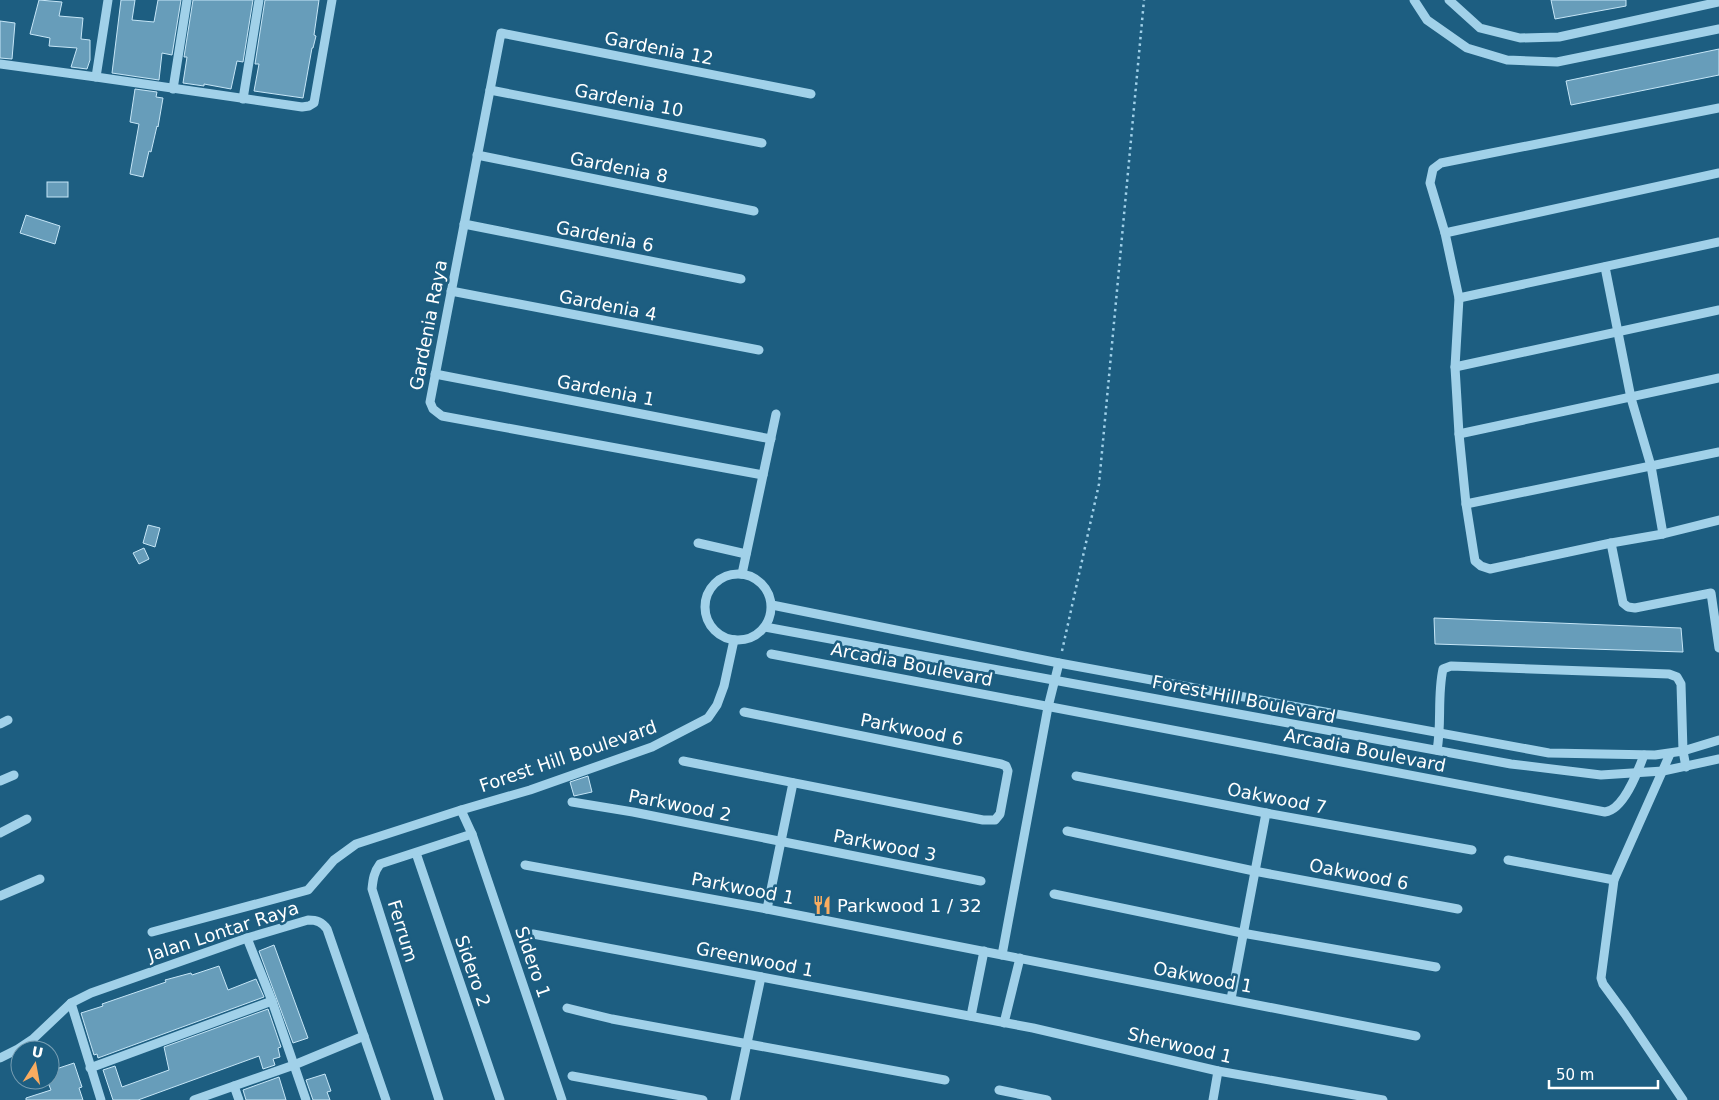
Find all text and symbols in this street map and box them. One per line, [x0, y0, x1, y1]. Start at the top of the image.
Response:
street label: Gardenia 12 [603, 27, 715, 69]
street label: Gardenia 10 [573, 79, 685, 121]
street label: Gardenia 8 [568, 147, 670, 187]
street label: Gardenia 6 [554, 216, 656, 256]
street label: Gardenia Raya [405, 258, 451, 392]
street label: Gardenia 4 [557, 285, 659, 325]
street label: Gardenia 1 [555, 370, 657, 410]
street label: Arcadia Boulevard [829, 638, 995, 690]
street label: Forest Hill Boulevard [1151, 671, 1337, 727]
street label: Parkwood 6 [859, 709, 965, 749]
street label: Forest Hill Boulevard [477, 716, 659, 796]
street label: Arcadia Boulevard [1282, 724, 1448, 776]
street label: Oakwood 7 [1225, 778, 1329, 818]
street label: Parkwood 2 [627, 785, 733, 825]
street label: Parkwood 3 [832, 825, 938, 865]
street label: Oakwood 6 [1307, 854, 1411, 894]
street label: Parkwood 1 [690, 868, 796, 908]
restaurant icon: Parkwood 1 / 32 [811, 894, 833, 916]
place label: Parkwood 1 / 32 [837, 895, 982, 916]
street label: Jalan Lontar Raya [144, 897, 301, 966]
street label: Ferrum [384, 897, 422, 965]
street label: Sidero 1 [511, 924, 555, 1000]
street label: Sidero 2 [451, 933, 495, 1009]
street label: Greenwood 1 [694, 937, 816, 981]
street label: Oakwood 1 [1151, 957, 1255, 997]
street label: Sherwood 1 [1126, 1023, 1234, 1067]
north arrow [10, 1040, 60, 1090]
text: U [30, 1043, 45, 1061]
scale bar [1549, 1058, 1658, 1090]
text: 50 m [1556, 1066, 1594, 1084]

